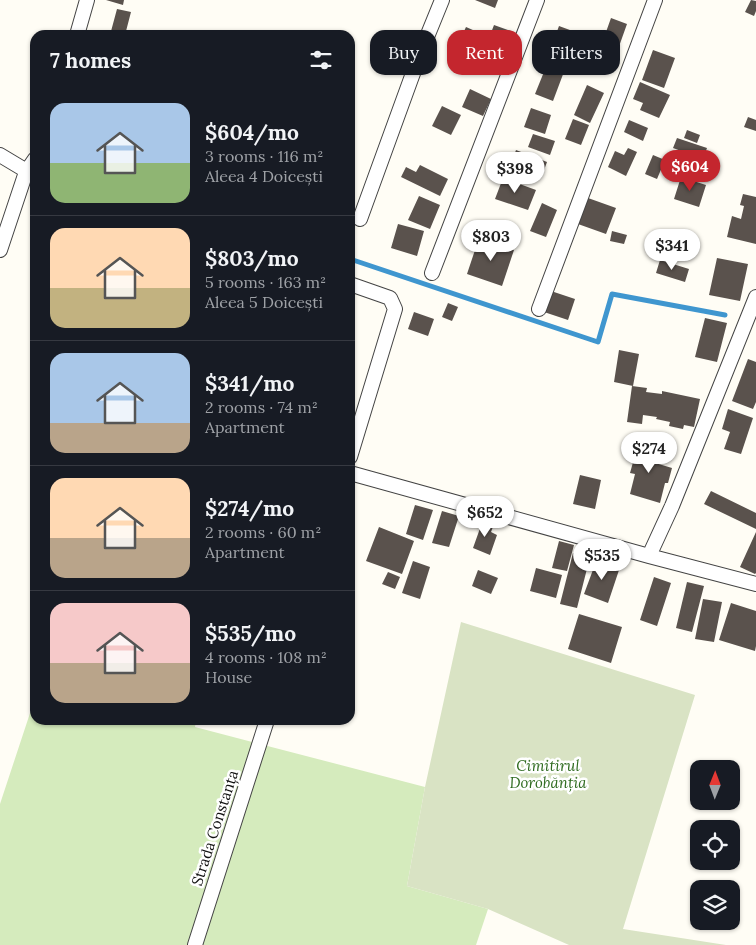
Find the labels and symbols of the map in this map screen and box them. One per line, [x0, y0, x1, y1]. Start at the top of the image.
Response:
pin: $604 [660, 150, 720, 192]
pin: $398 [485, 152, 545, 194]
pin: $803 [461, 220, 521, 262]
pin: $341 [642, 228, 702, 271]
pin: $274 [619, 432, 679, 474]
pin: $652 [455, 496, 515, 538]
pin: $535 [572, 538, 632, 581]
park label: Cimitirul Dorobănția [509, 756, 587, 792]
north arrow [690, 760, 740, 810]
street label: Strada Constanța [187, 767, 242, 888]

